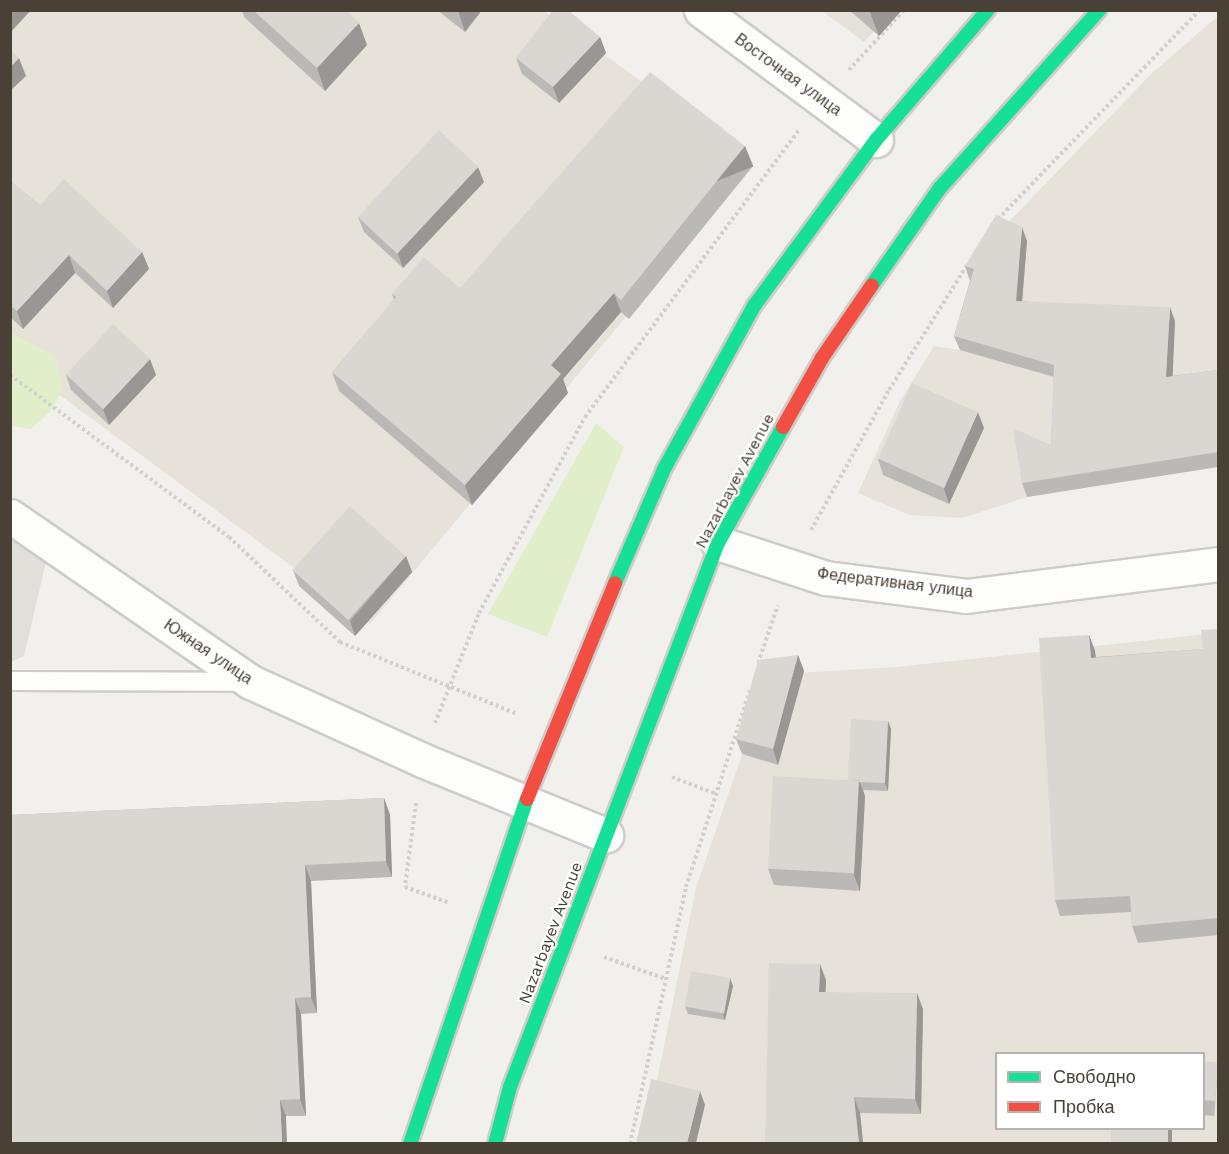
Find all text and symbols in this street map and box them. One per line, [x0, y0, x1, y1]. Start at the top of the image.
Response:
street label: Восточная улица [731, 30, 845, 120]
street label: Nazarbayev Avenue [691, 410, 779, 552]
street label: Федеративная улица [816, 564, 974, 602]
street label: Южная улица [160, 615, 256, 689]
street label: Nazarbayev Avenue [515, 859, 587, 1007]
legend [995, 1052, 1205, 1130]
text: Свободно [1053, 1066, 1136, 1087]
text: Пробка [1053, 1096, 1115, 1117]

